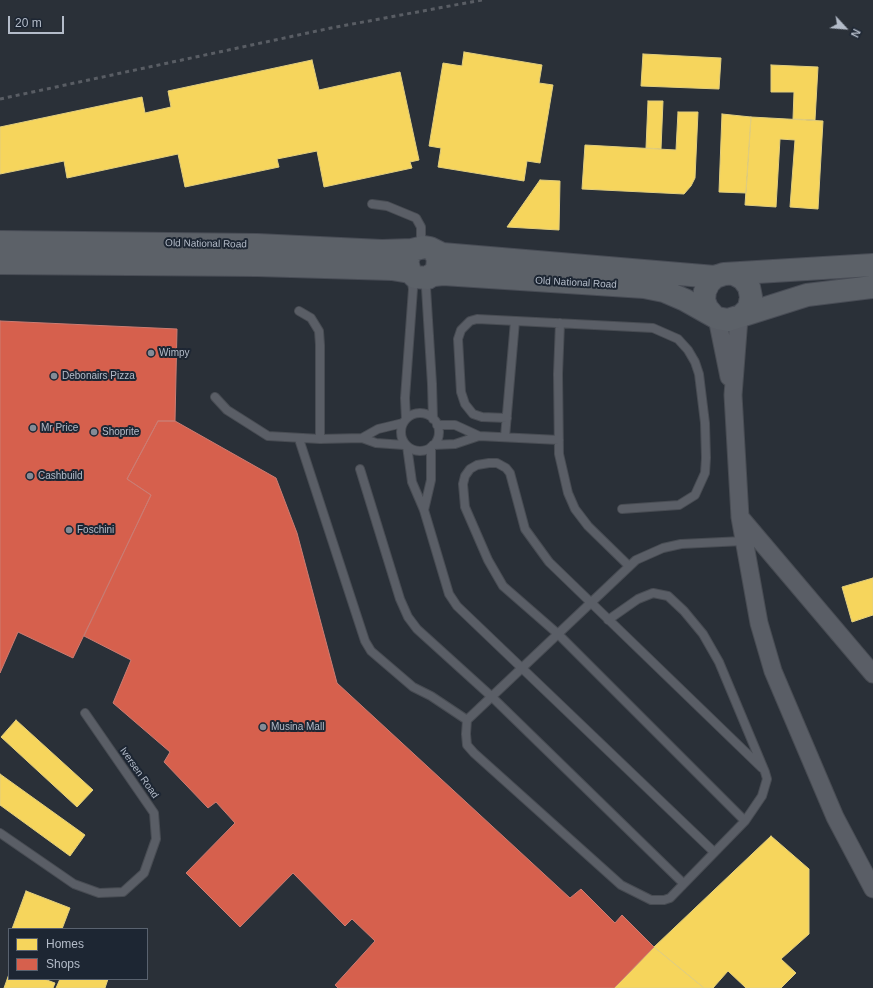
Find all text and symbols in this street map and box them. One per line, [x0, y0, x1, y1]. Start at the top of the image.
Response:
scale bar [10, 8, 66, 34]
north arrow [825, 8, 865, 48]
text: 20 m [15, 16, 42, 30]
text: N [849, 27, 863, 39]
street label: Old National Road [165, 237, 247, 251]
street label: Old National Road [535, 275, 617, 291]
place label: Wimpy [159, 347, 190, 359]
marker: Wimpy [146, 348, 156, 358]
place label: Debonairs Pizza [62, 370, 135, 382]
marker: Debonairs Pizza [49, 371, 59, 381]
place label: Mr Price [41, 422, 78, 434]
marker: Mr Price [28, 423, 38, 433]
place label: Shoprite [102, 426, 139, 438]
marker: Shoprite [89, 427, 99, 437]
place label: Cashbuild [38, 470, 82, 482]
marker: Cashbuild [25, 471, 35, 481]
place label: Foschini [77, 524, 114, 536]
marker: Foschini [64, 525, 74, 535]
place label: Musina Mall [271, 721, 324, 733]
marker: Musina Mall [258, 722, 268, 732]
street label: Iversen Road [117, 745, 161, 801]
legend [8, 928, 148, 980]
text: Homes [46, 937, 84, 951]
text: Shops [46, 957, 80, 971]

